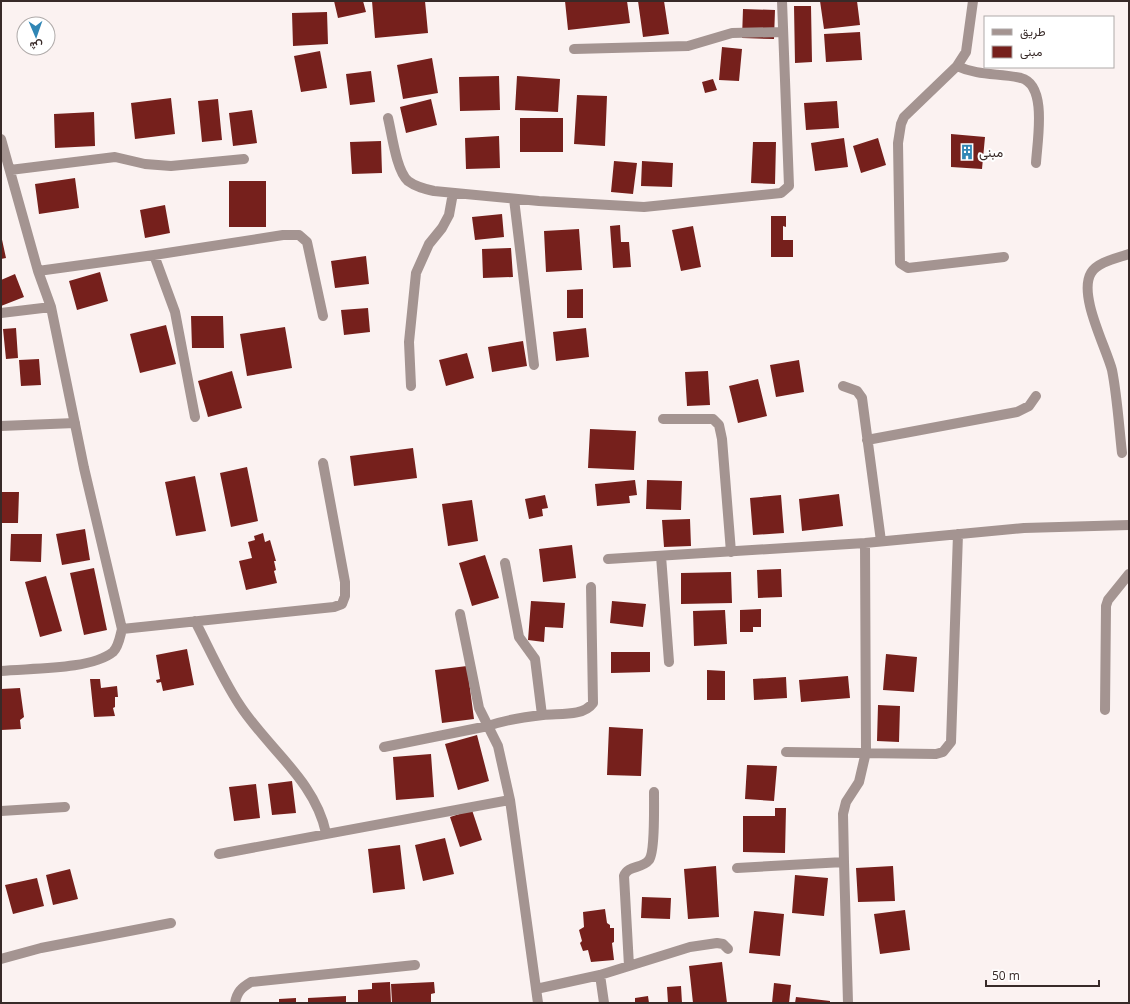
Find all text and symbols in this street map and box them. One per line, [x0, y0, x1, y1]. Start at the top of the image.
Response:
north arrow [16, 16, 56, 56]
legend [984, 16, 1114, 68]
text: طريق [1020, 23, 1046, 40]
text: ش [29, 39, 43, 54]
text: مبنى [1020, 43, 1042, 60]
building icon: مبنى [958, 143, 976, 161]
place label: مبنى [979, 143, 1003, 161]
scale bar [986, 962, 1099, 988]
text: 50 m [992, 967, 1020, 984]

